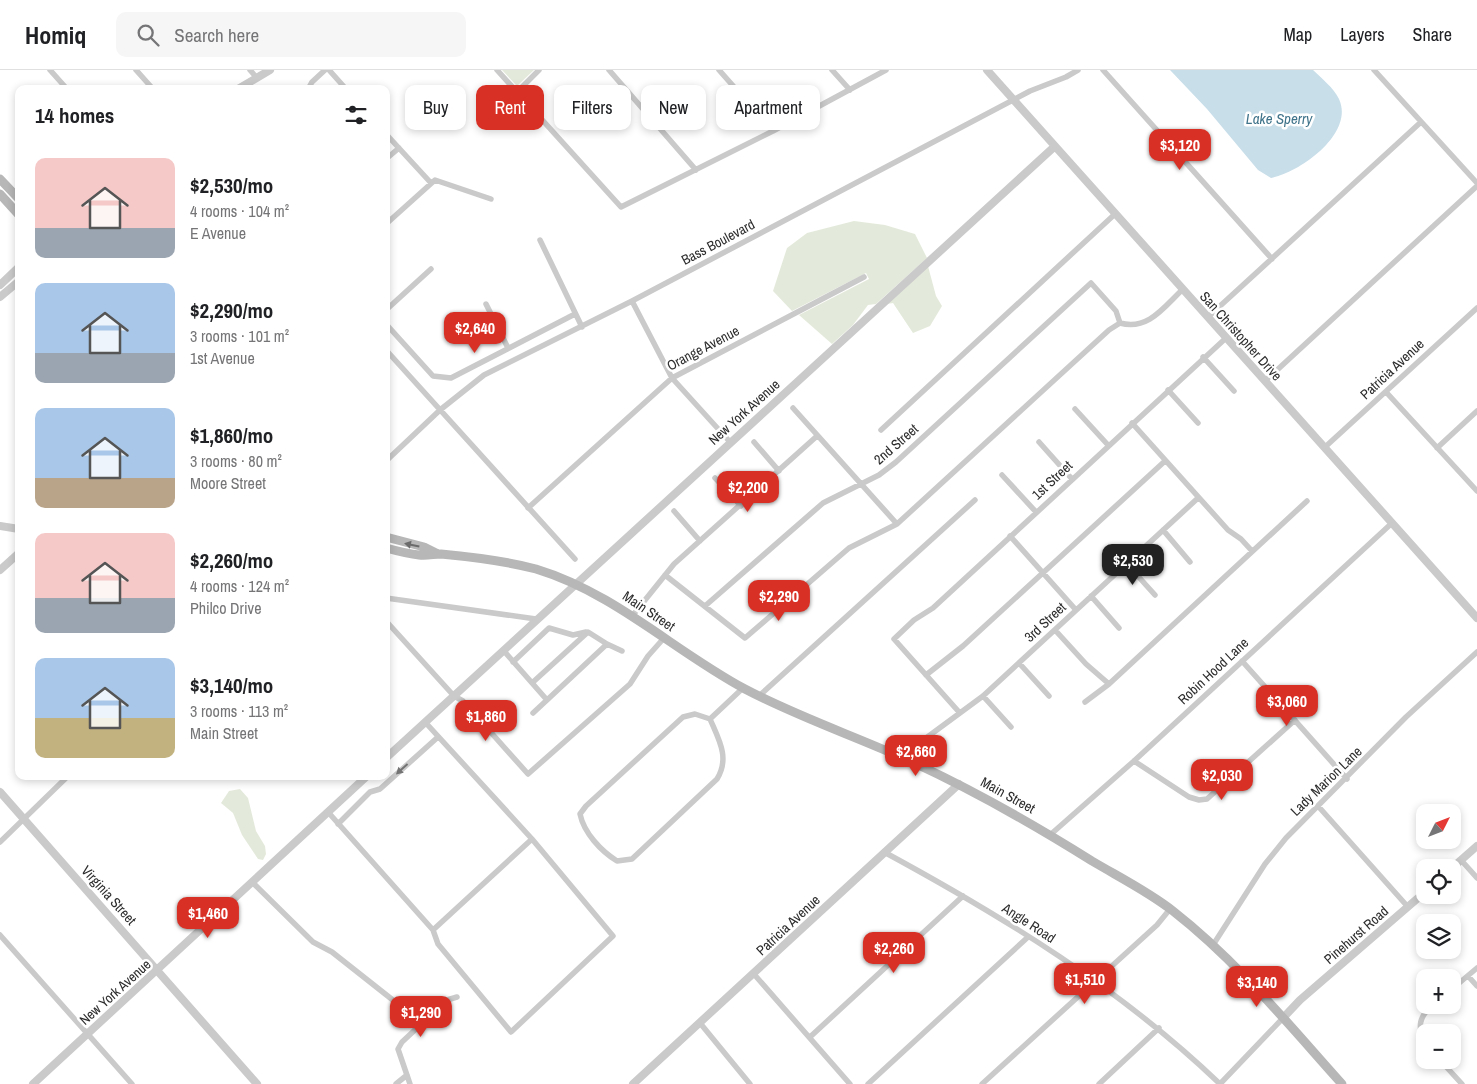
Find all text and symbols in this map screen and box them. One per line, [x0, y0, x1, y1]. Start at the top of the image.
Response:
search box [116, 12, 466, 57]
text: Homiq [25, 19, 86, 51]
icon: search [134, 21, 162, 49]
text: Search here [174, 22, 259, 48]
text: Map [1284, 22, 1312, 47]
text: Layers [1340, 22, 1385, 47]
text: Share [1413, 22, 1452, 47]
chip: Buy [405, 85, 466, 130]
chip: Rent [476, 85, 544, 130]
chip: Filters [554, 85, 631, 130]
chip: New [641, 85, 706, 130]
chip: Apartment [716, 85, 820, 130]
text: 14 homes [35, 101, 114, 130]
icon: filters [342, 101, 370, 129]
water label: Lake Sperry [1246, 108, 1313, 129]
pin: $3,120 [1139, 128, 1221, 171]
text: $3,120 [1160, 134, 1200, 156]
text: $2,530/mo [190, 171, 273, 200]
icon: home [75, 178, 135, 238]
text: 4 rooms · 104 m² [190, 200, 289, 222]
street label: Bass Boulevard [678, 215, 758, 269]
text: E Avenue [190, 222, 246, 244]
street label: San Christopher Drive [1196, 288, 1286, 384]
text: $2,290/mo [190, 296, 273, 325]
icon: home [75, 303, 135, 363]
pin: $2,640 [434, 312, 516, 354]
text: $2,640 [455, 317, 495, 339]
street label: Orange Avenue [664, 321, 742, 375]
text: 3 rooms · 101 m² [190, 325, 289, 347]
street label: Patricia Avenue [1356, 335, 1428, 403]
text: 1st Avenue [190, 347, 255, 369]
street label: New York Avenue [705, 375, 783, 449]
street label: 2nd Street [870, 420, 922, 468]
text: $1,860/mo [190, 421, 273, 450]
icon: home [75, 428, 135, 488]
text: 3 rooms · 80 m² [190, 450, 282, 472]
street label: 1st Street [1028, 457, 1076, 503]
pin: $2,200 [707, 470, 789, 513]
text: Moore Street [190, 472, 266, 494]
text: $2,200 [728, 476, 768, 498]
one-way arrow [405, 541, 420, 549]
pin: $2,530 [1092, 544, 1174, 586]
text: $2,260/mo [190, 546, 273, 575]
text: $2,530 [1113, 549, 1153, 571]
icon: home [75, 553, 135, 613]
text: 4 rooms · 124 m² [190, 575, 289, 597]
pin: $2,290 [738, 580, 820, 622]
text: $2,290 [759, 585, 799, 607]
street label: Main Street [619, 587, 679, 635]
text: Philco Drive [190, 597, 261, 619]
street label: 3rd Street [1020, 598, 1070, 646]
street label: Robin Hood Lane [1174, 634, 1252, 708]
text: $3,140/mo [190, 671, 273, 700]
icon: home [75, 678, 135, 738]
pin: $3,060 [1246, 684, 1328, 727]
text: $3,060 [1267, 690, 1307, 712]
text: 3 rooms · 113 m² [190, 700, 288, 722]
pin: $1,860 [445, 700, 527, 742]
text: $1,860 [466, 705, 506, 727]
text: Main Street [190, 722, 258, 744]
pin: $2,660 [875, 734, 957, 777]
text: $2,660 [896, 740, 936, 762]
street label: Lady Marion Lane [1286, 742, 1366, 820]
pin: $2,030 [1181, 758, 1263, 801]
one-way arrow [396, 763, 408, 775]
text: $2,030 [1202, 764, 1242, 786]
street label: Main Street [978, 773, 1038, 817]
north arrow [1416, 804, 1461, 849]
map controls [1416, 804, 1461, 1069]
button: locate [1416, 859, 1461, 904]
street label: Virginia Street [78, 862, 140, 928]
street label: Patricia Avenue [752, 891, 824, 959]
pin: $1,460 [167, 896, 249, 939]
street label: Angle Road [998, 899, 1059, 947]
text: $1,460 [188, 902, 228, 924]
street label: Pinehurst Road [1320, 902, 1392, 968]
button: layers [1416, 914, 1461, 959]
pin: $2,260 [853, 932, 935, 974]
text: $2,260 [874, 937, 914, 959]
street label: New York Avenue [76, 955, 154, 1029]
pin: $1,510 [1044, 962, 1126, 1005]
pin: $3,140 [1216, 966, 1298, 1008]
text: $1,510 [1065, 968, 1105, 990]
button: + [1416, 969, 1461, 1014]
text: $3,140 [1237, 971, 1277, 993]
pin: $1,290 [380, 996, 462, 1038]
text: $1,290 [401, 1001, 441, 1023]
button: − [1416, 1024, 1461, 1069]

